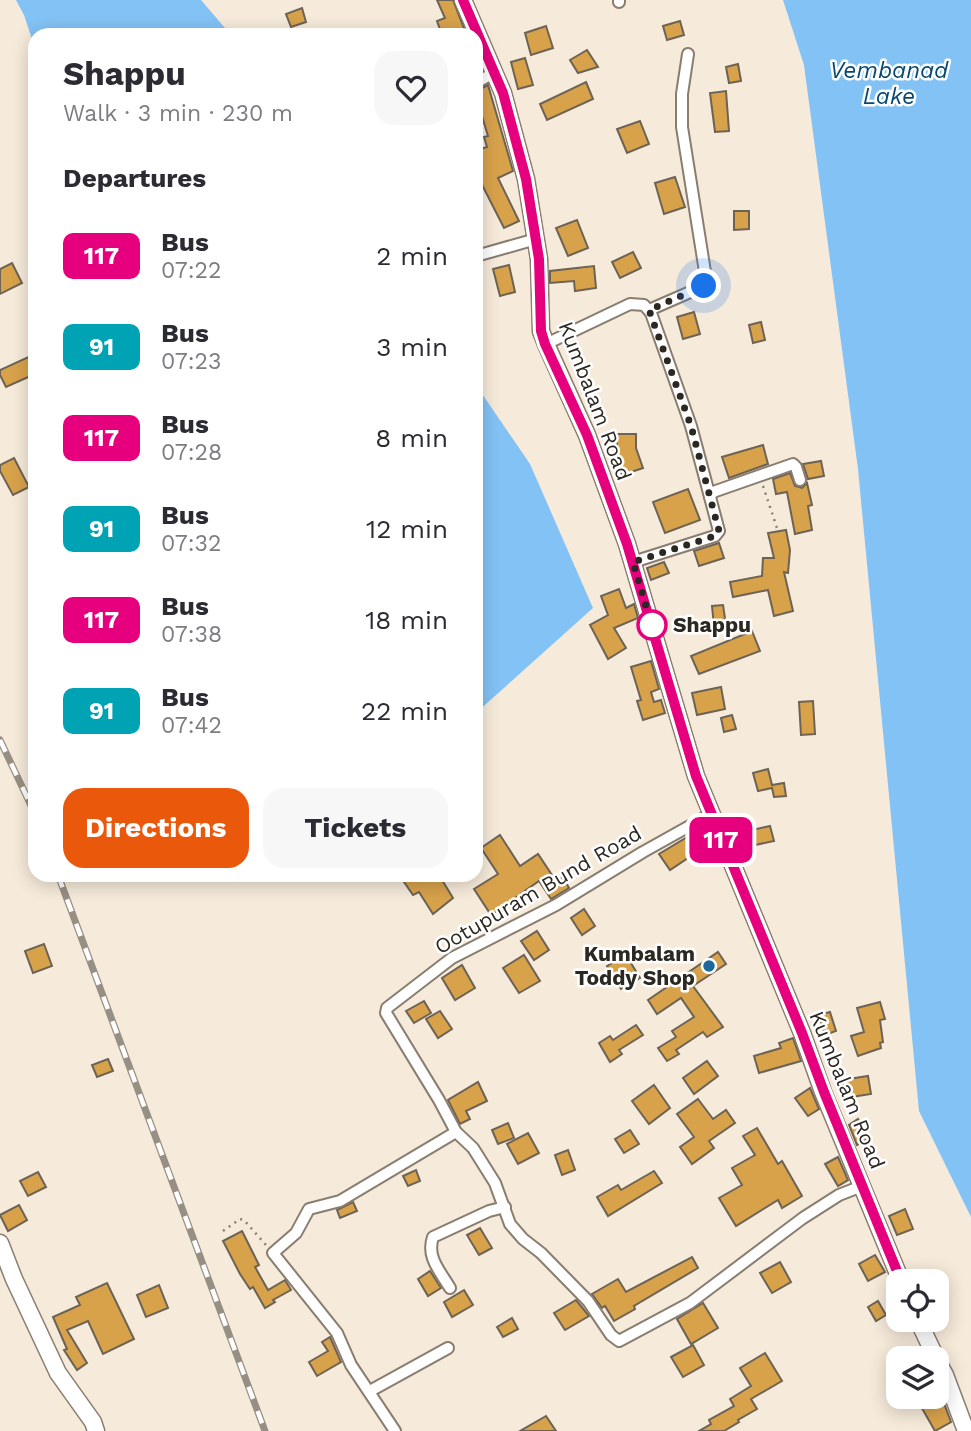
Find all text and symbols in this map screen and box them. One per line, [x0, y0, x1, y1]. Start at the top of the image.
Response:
button: heart [374, 51, 448, 125]
text: Shappu [63, 54, 186, 93]
water label: Vembanad Lake [830, 57, 949, 110]
text: Walk · 3 min · 230 m [63, 100, 293, 127]
text: Departures [63, 163, 206, 193]
text: Bus [161, 227, 209, 257]
text: 2 min [376, 241, 448, 271]
text: 117 [84, 242, 119, 270]
text: 07:22 [161, 257, 221, 284]
your location [686, 268, 721, 303]
text: Bus [161, 318, 209, 348]
street label: Kumbalam Road [554, 318, 637, 484]
text: 3 min [376, 332, 448, 362]
text: 91 [89, 333, 114, 361]
text: 07:23 [161, 348, 221, 375]
text: Bus [161, 409, 209, 439]
text: 8 min [375, 423, 448, 453]
text: 117 [84, 424, 119, 452]
text: 07:28 [161, 439, 222, 466]
text: Bus [161, 500, 209, 530]
text: 12 min [366, 514, 448, 544]
text: 91 [89, 515, 114, 543]
text: 07:32 [161, 530, 221, 557]
text: Bus [161, 591, 209, 621]
text: 18 min [365, 605, 448, 635]
text: 117 [84, 606, 119, 634]
marker: Shappu [637, 610, 667, 640]
place label: Shappu [673, 612, 751, 637]
text: 07:38 [161, 621, 222, 648]
text: Bus [161, 682, 209, 712]
text: 22 min [361, 696, 448, 726]
text: 91 [89, 697, 114, 725]
text: 07:42 [161, 712, 222, 739]
button: Directions [63, 788, 249, 868]
button: Tickets [263, 788, 448, 868]
line badge: 117 [681, 817, 761, 863]
street label: Ootupuram Bund Road [430, 820, 646, 959]
text: 117 [703, 826, 739, 854]
place label: Kumbalam Toddy Shop [575, 941, 695, 990]
marker: Kumbalam Toddy Shop [701, 958, 717, 974]
street label: Kumbalam Road [804, 1007, 891, 1172]
map controls [886, 1269, 949, 1409]
button: locate [886, 1269, 949, 1332]
button: layers [886, 1346, 949, 1409]

